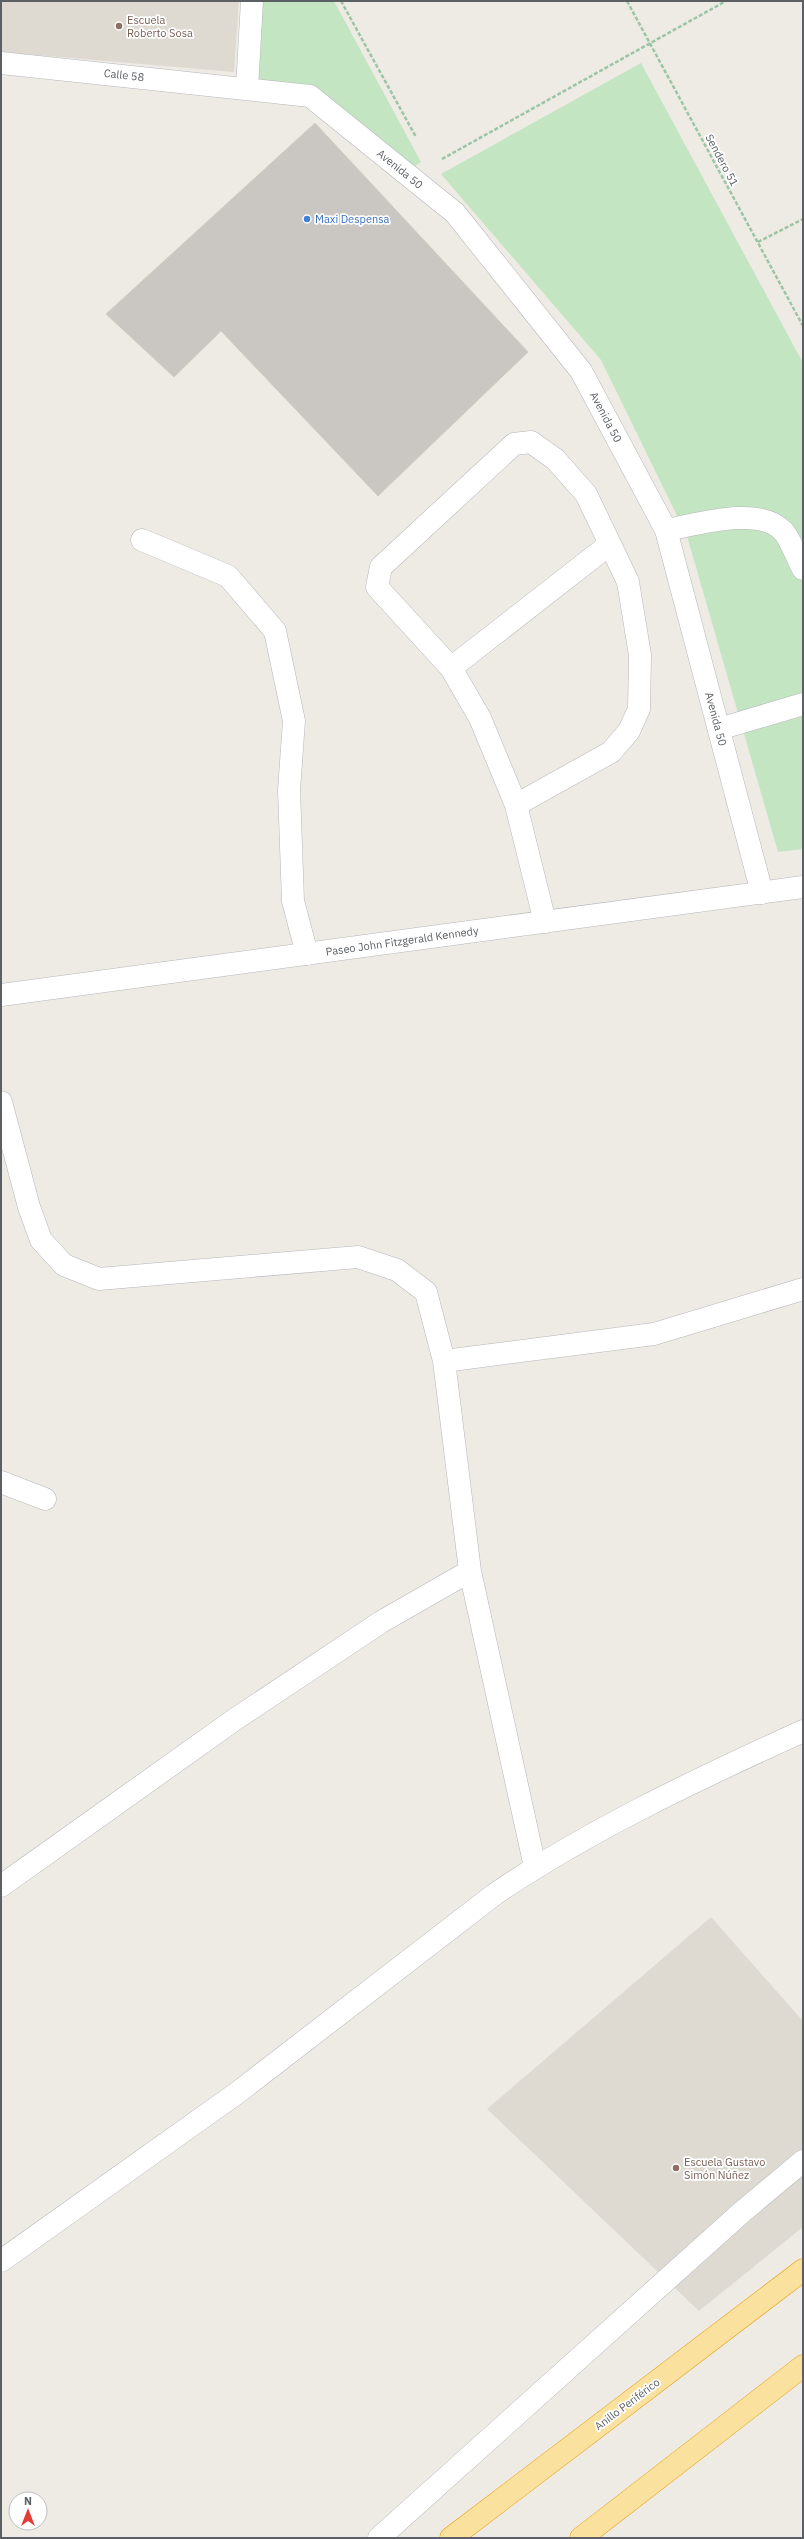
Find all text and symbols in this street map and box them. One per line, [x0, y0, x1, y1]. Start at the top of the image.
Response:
place label: Escuela Roberto Sosa [127, 13, 193, 40]
marker: Escuela Roberto Sosa [114, 21, 124, 31]
street label: Calle 58 [103, 66, 145, 84]
street label: Sendero 51 [702, 132, 742, 189]
street label: Avenida 50 [374, 146, 426, 192]
place label: Maxi Despensa [315, 212, 390, 226]
marker: Maxi Despensa [302, 214, 312, 224]
street label: Avenida 50 [587, 389, 625, 445]
street label: Avenida 50 [702, 691, 730, 747]
street label: Paseo John Fitzgerald Kennedy [325, 923, 480, 959]
place label: Escuela Gustavo Simón Núñez [684, 2155, 765, 2182]
marker: Escuela Gustavo Simón Núñez [671, 2163, 681, 2173]
street label: Anillo Periférico [592, 2375, 662, 2433]
north arrow [8, 2491, 48, 2531]
text: N [24, 2494, 32, 2508]

